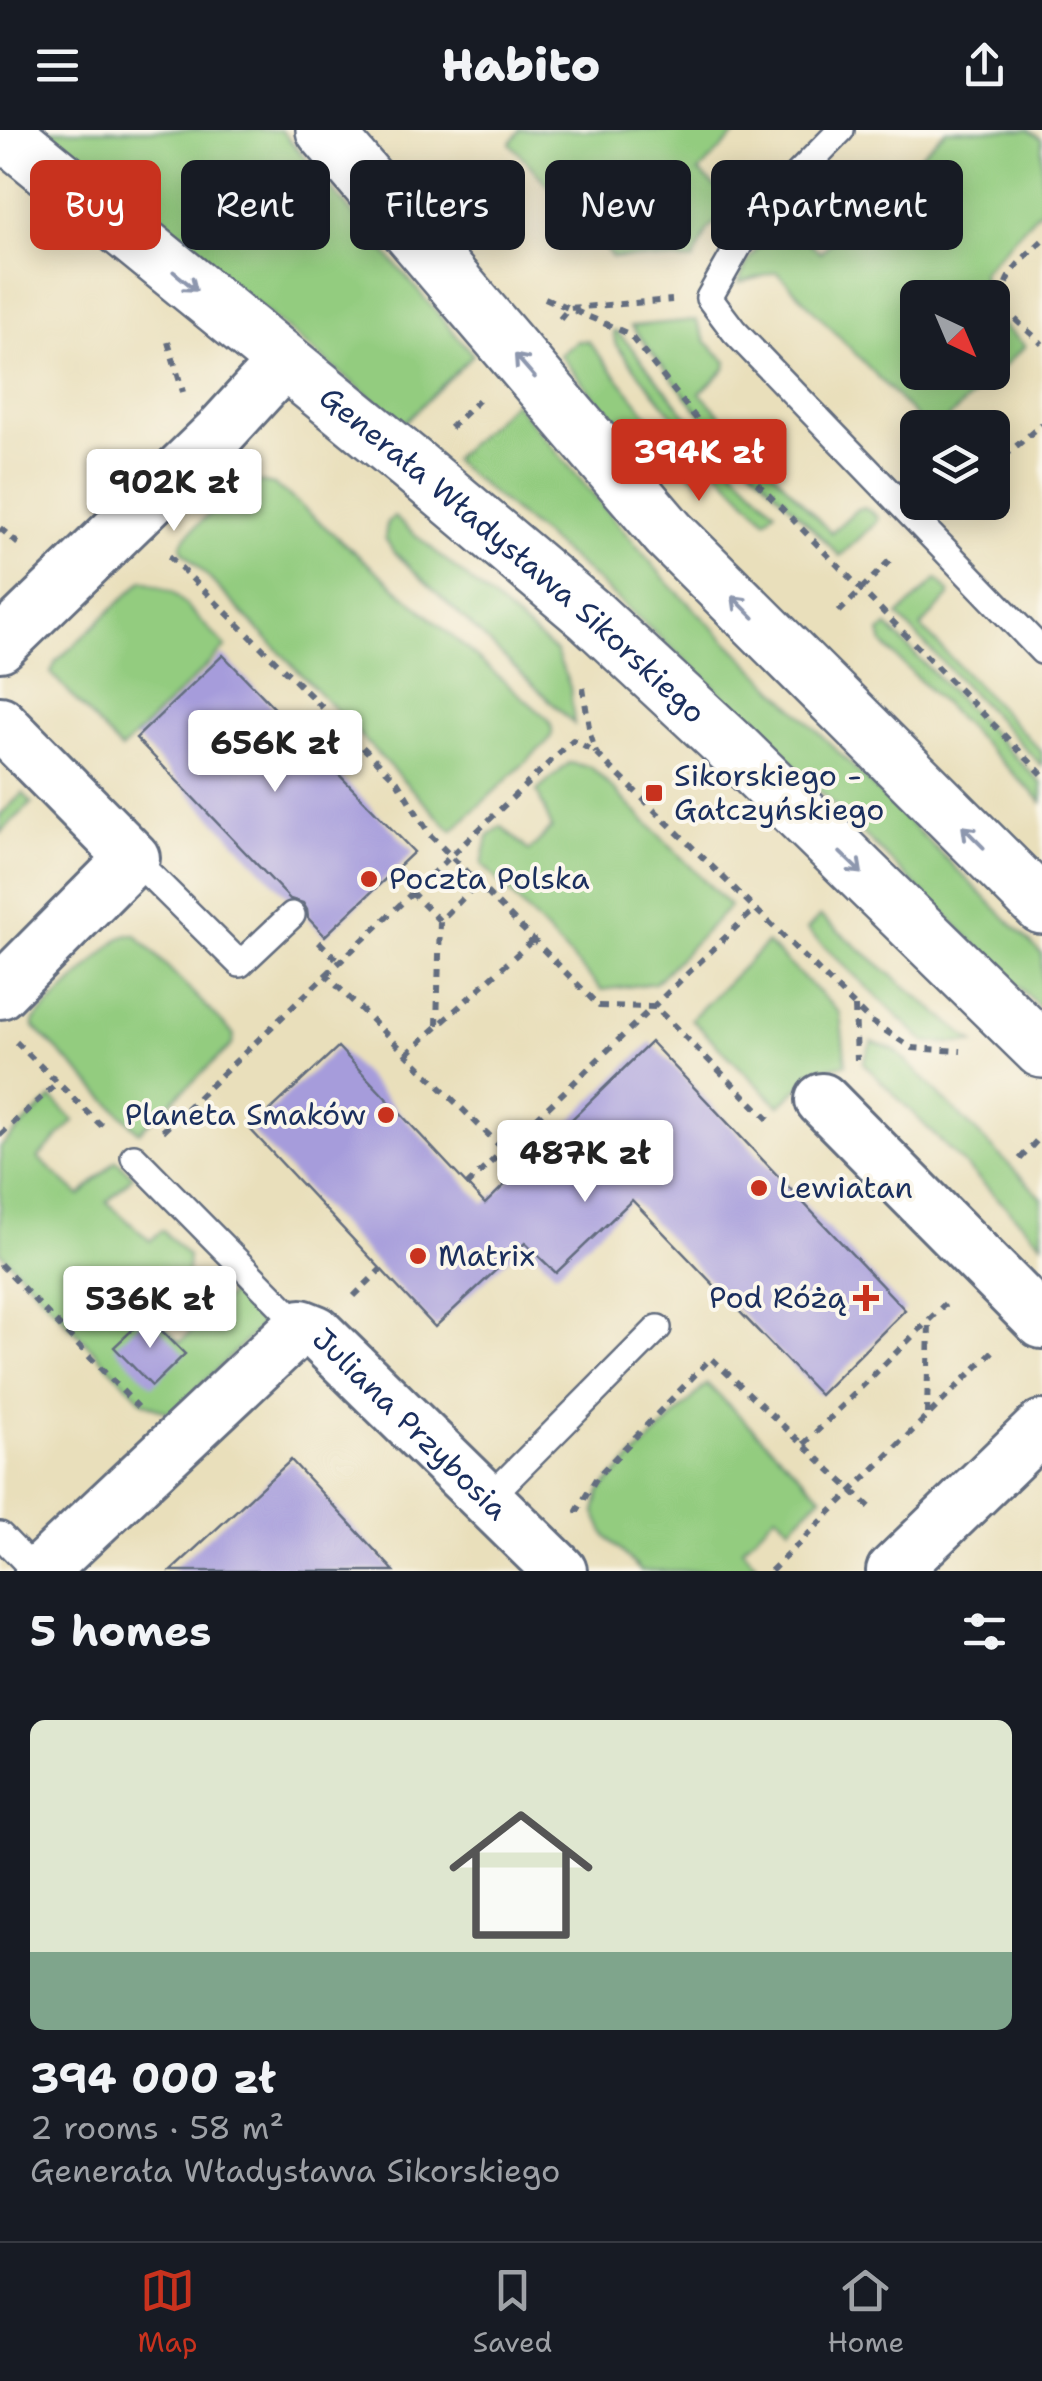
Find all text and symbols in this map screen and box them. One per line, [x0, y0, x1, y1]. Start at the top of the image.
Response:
text: Habito [442, 35, 600, 95]
icon: menu [30, 38, 85, 93]
icon: share [957, 38, 1012, 93]
chip: Buy [30, 160, 161, 250]
chip: Rent [181, 160, 330, 250]
chip: Filters [350, 160, 525, 250]
chip: New [545, 160, 691, 250]
chip: Apartment [711, 160, 963, 250]
one-way arrow [171, 269, 197, 291]
north arrow [900, 280, 1010, 390]
map controls [900, 280, 1010, 520]
one-way arrow [515, 354, 537, 380]
street label: Generała Władysława Sikorskiego [311, 377, 715, 732]
button: layers [900, 410, 1010, 520]
pin: 394K zł [607, 419, 791, 504]
text: 394K zł [633, 430, 765, 473]
pin: 902K zł [82, 449, 266, 534]
text: 902K zł [109, 460, 239, 503]
one-way arrow [732, 595, 756, 619]
pin: 656K zł [183, 710, 367, 795]
text: 656K zł [210, 721, 340, 764]
place label: Sikorskiego - Gałczyńskiego [674, 755, 885, 830]
marker: Sikorskiego - Gałczyńskiego [643, 782, 665, 804]
one-way arrow [961, 825, 985, 849]
one-way arrow [838, 850, 862, 874]
place label: Poczta Polska [389, 858, 590, 899]
marker: Poczta Polska [358, 868, 380, 890]
place label: Planeta Smaków [125, 1094, 366, 1135]
marker: Planeta Smaków [375, 1104, 397, 1126]
pin: 487K zł [493, 1120, 677, 1205]
text: 487K zł [519, 1131, 651, 1174]
place label: Lewiatan [779, 1167, 913, 1208]
marker: Lewiatan [748, 1177, 770, 1199]
place label: Matrix [438, 1235, 535, 1276]
marker: Matrix [407, 1245, 429, 1267]
pin: 536K zł [58, 1266, 242, 1351]
text: 536K zł [85, 1277, 215, 1320]
place label: Pod Różą [709, 1277, 846, 1318]
marker: Pod Różą [855, 1287, 877, 1309]
street label: Juliana Przybosia [304, 1319, 517, 1529]
text: 5 homes [30, 1603, 211, 1659]
icon: filters [957, 1604, 1012, 1659]
icon: home [431, 1785, 611, 1965]
text: 394 000 zł [30, 2050, 276, 2106]
text: 2 rooms · 58 m² [30, 2106, 284, 2149]
text: Generała Władysława Sikorskiego [30, 2149, 560, 2192]
tab: Map [138, 2263, 198, 2361]
tab: Saved [473, 2263, 552, 2361]
tab: Home [827, 2263, 904, 2361]

